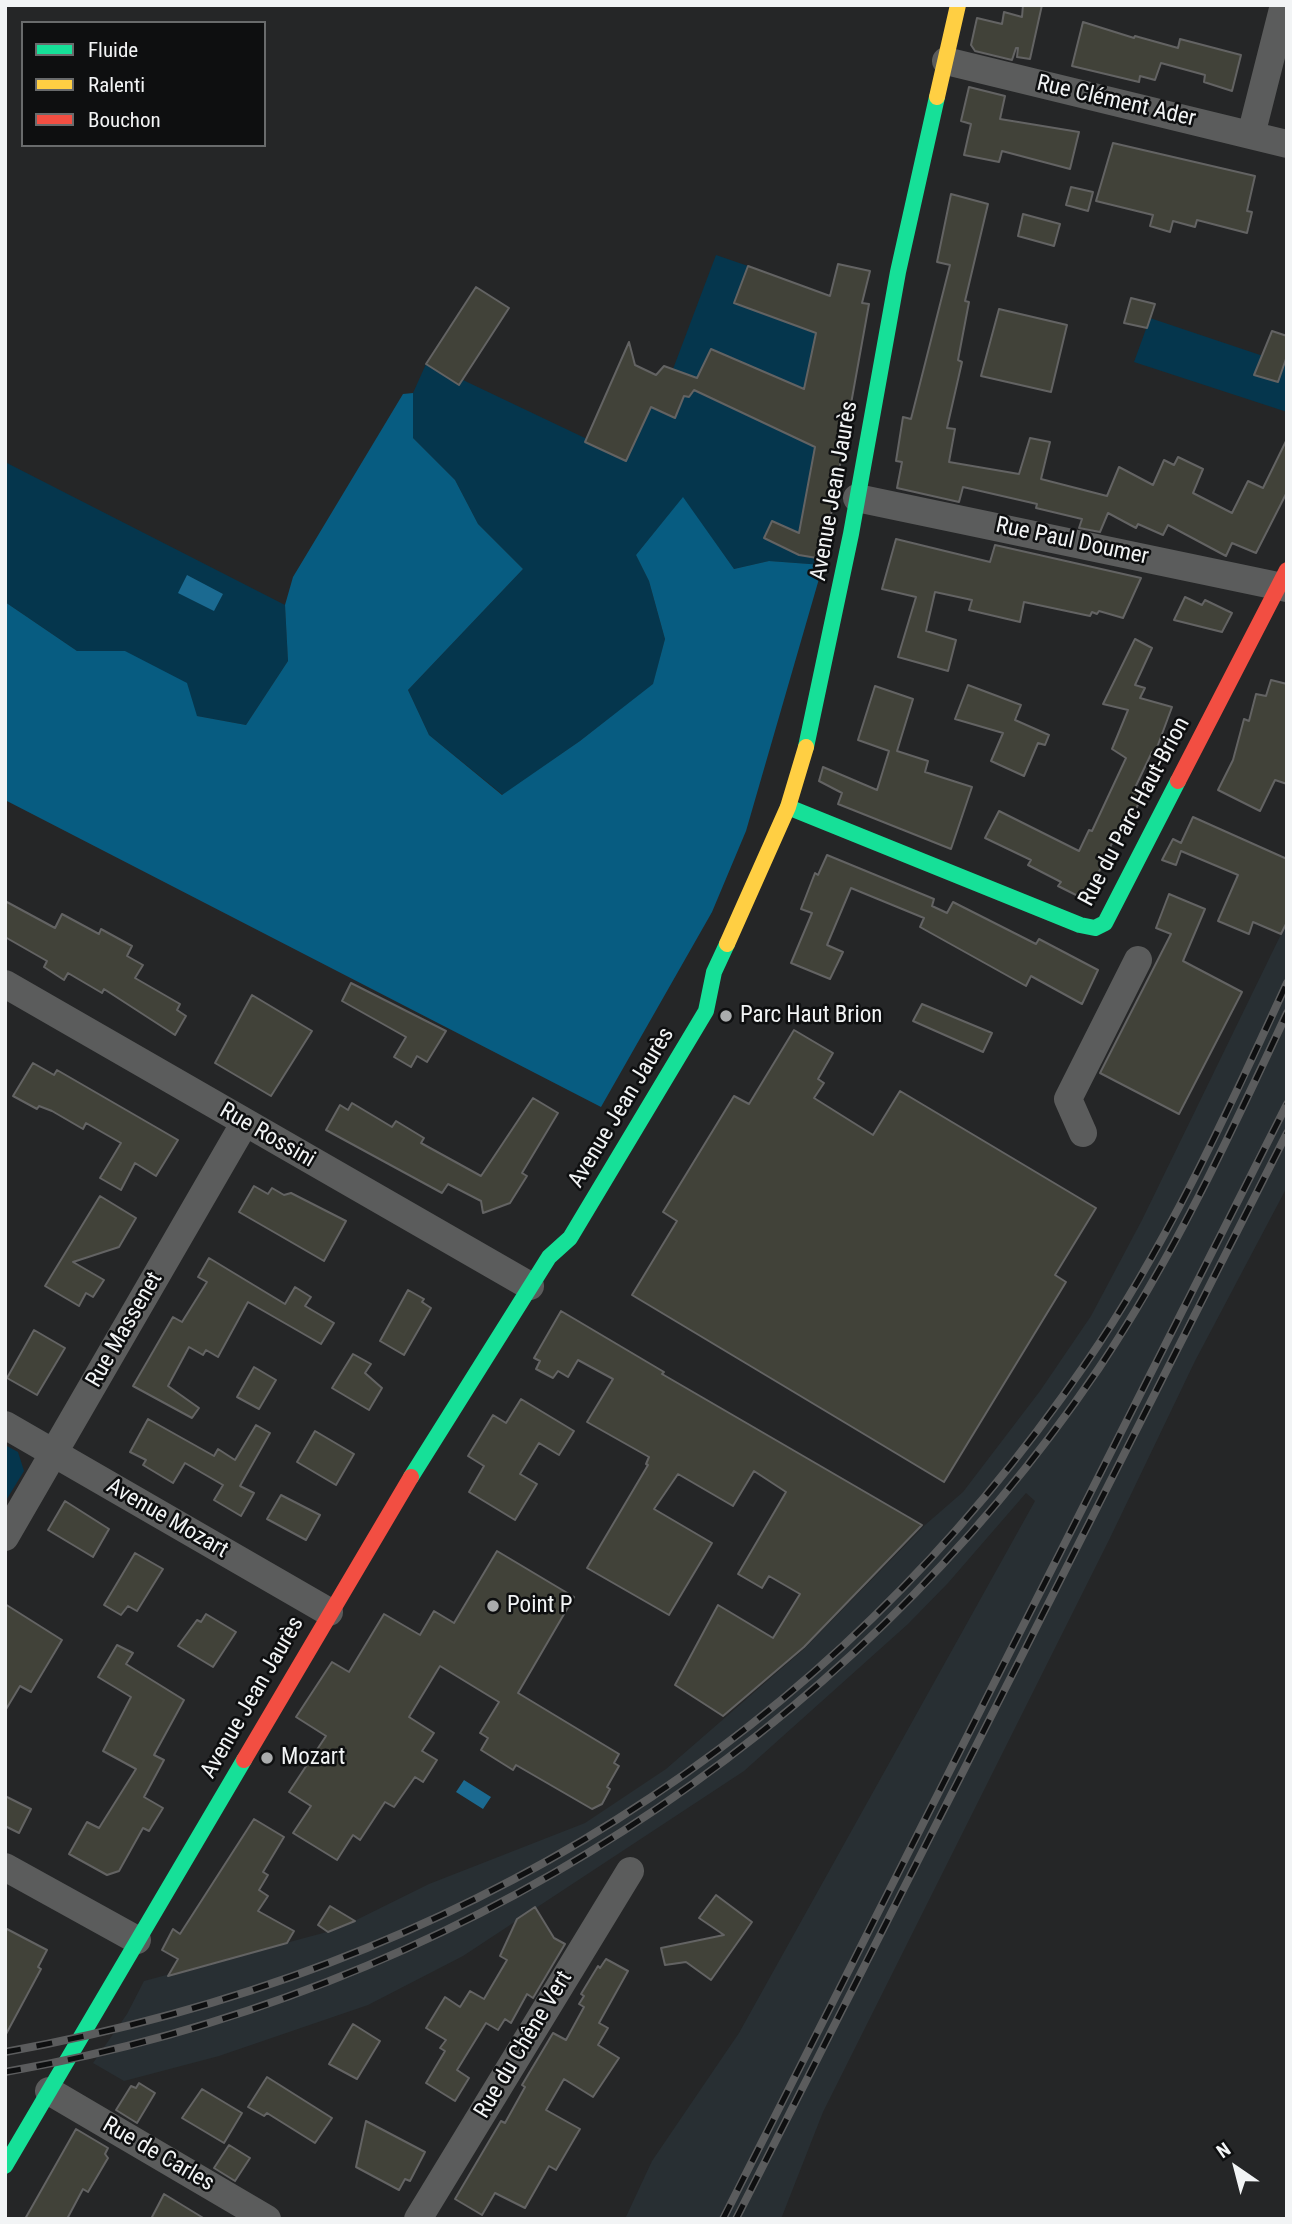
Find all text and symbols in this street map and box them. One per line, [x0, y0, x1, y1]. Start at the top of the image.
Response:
legend [21, 21, 266, 147]
text: Fluide [88, 38, 138, 62]
street label: Rue Clément Ader [1034, 70, 1198, 134]
text: Ralenti [88, 73, 145, 97]
text: Bouchon [88, 108, 161, 132]
street label: Avenue Jean Jaurès [806, 399, 864, 583]
street label: Rue Paul Doumer [993, 512, 1151, 572]
street label: Rue du Parc Haut-Brion [1074, 713, 1196, 911]
place label: Parc Haut Brion [740, 1002, 882, 1030]
marker: Parc Haut Brion [718, 1008, 734, 1024]
street label: Avenue Jean Jaurès [563, 1023, 681, 1193]
street label: Rue Rossini [214, 1098, 320, 1174]
street label: Rue Massenet [81, 1268, 169, 1392]
street label: Avenue Mozart [101, 1473, 233, 1565]
place label: Point P [507, 1592, 572, 1620]
marker: Point P [485, 1598, 501, 1614]
street label: Avenue Jean Jaurès [196, 1612, 310, 1784]
place label: Mozart [281, 1744, 345, 1772]
marker: Mozart [259, 1750, 275, 1766]
street label: Rue du Chêne Vert [469, 1966, 579, 2124]
street label: Rue de Carles [97, 2112, 219, 2198]
north arrow [1201, 2133, 1271, 2203]
text: N [1212, 2138, 1235, 2163]

